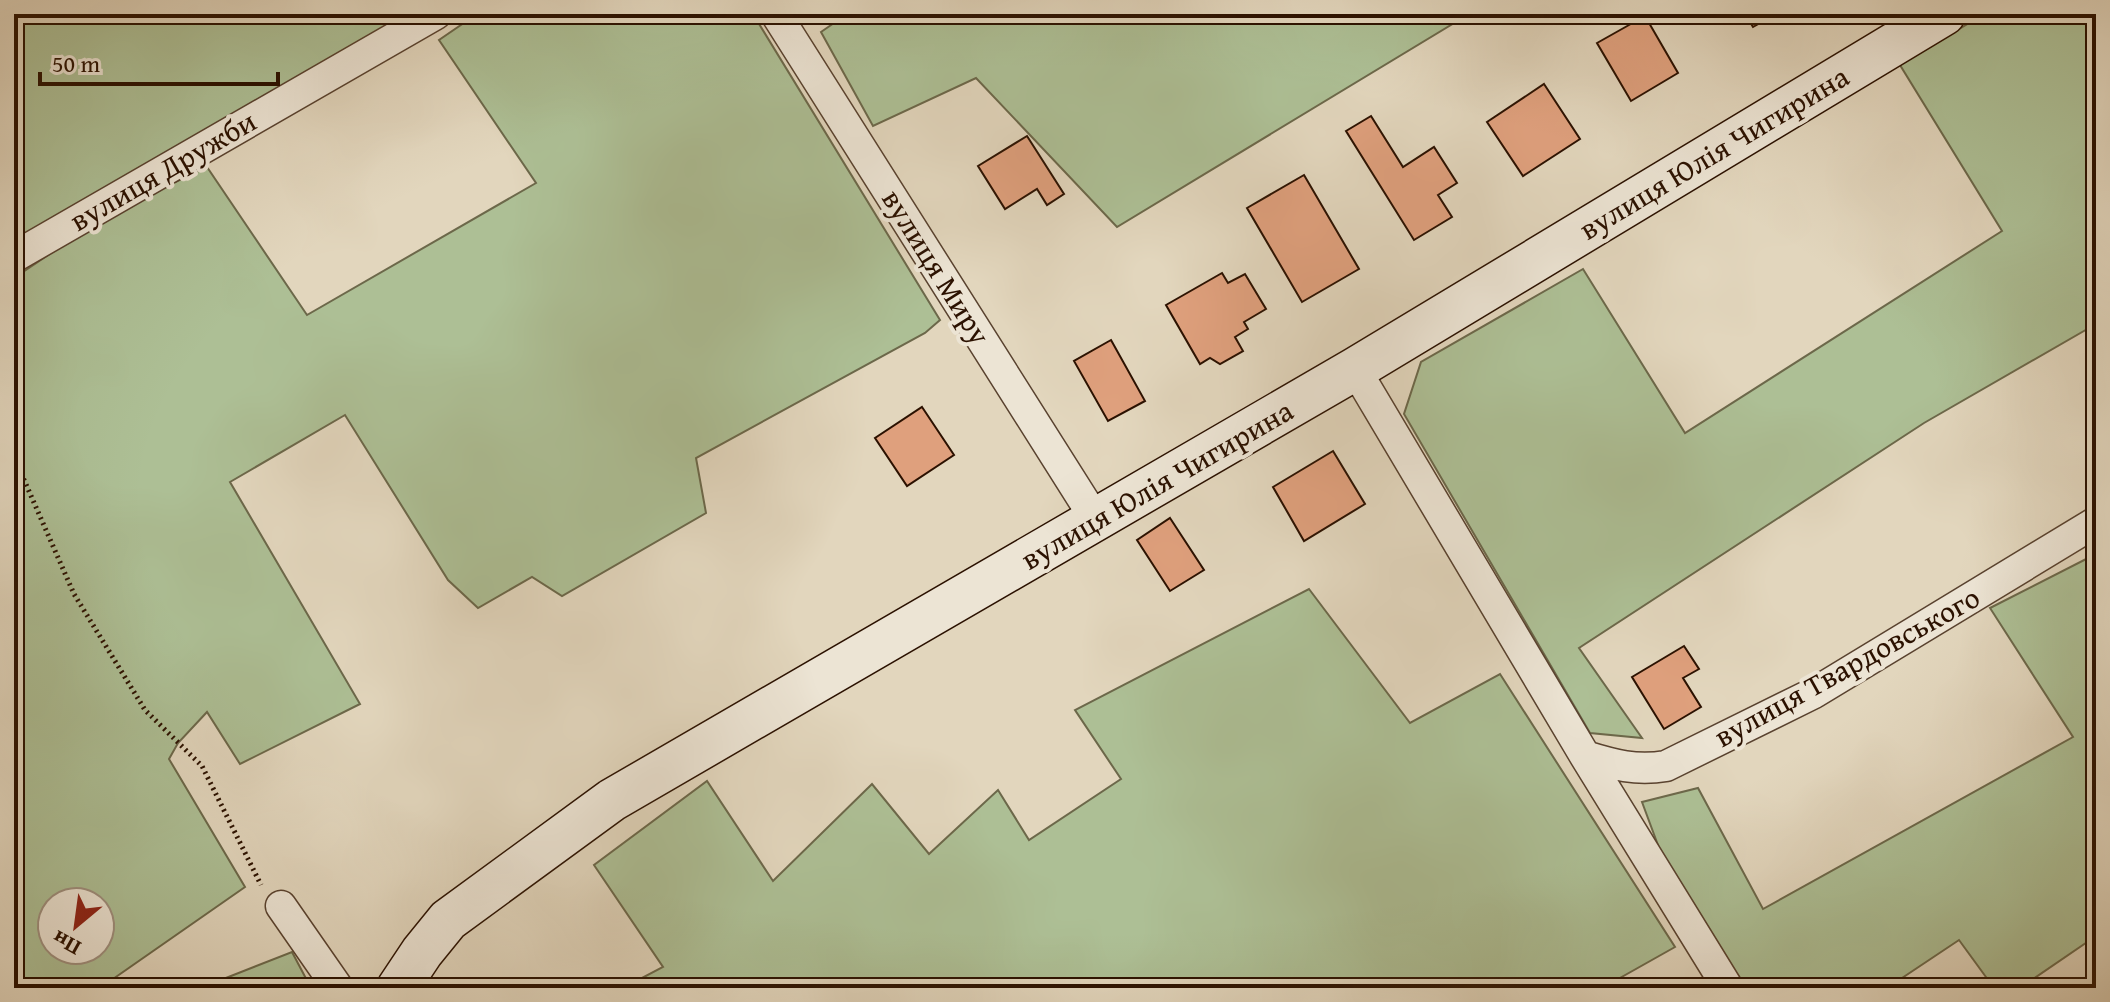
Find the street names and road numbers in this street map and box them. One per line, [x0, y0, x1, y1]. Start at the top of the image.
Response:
street label: вулиця Юлія Чигирина [1570, 54, 1857, 250]
street label: вулиця Дружби [61, 99, 264, 241]
street label: вулиця Миру [872, 180, 1002, 353]
street label: вулиця Юлія Чигирина [1012, 388, 1301, 580]
street label: вулиця Твардовського [1706, 575, 1987, 758]

